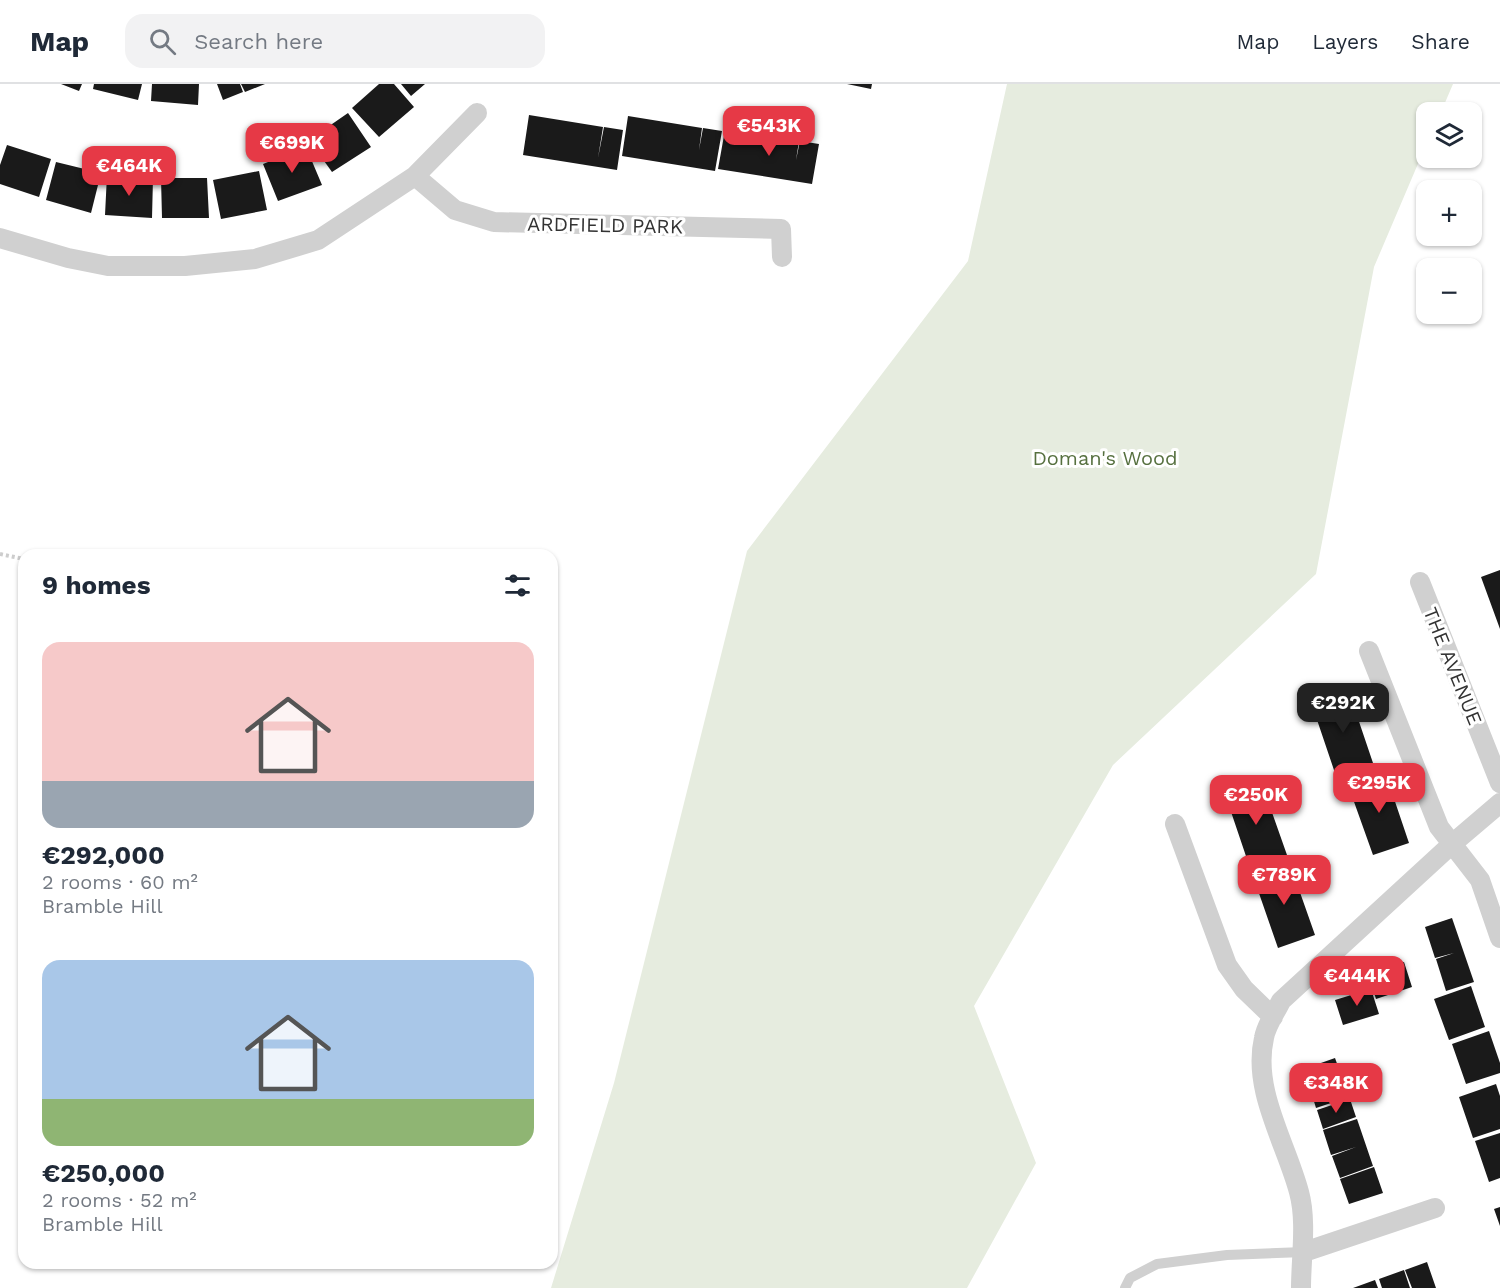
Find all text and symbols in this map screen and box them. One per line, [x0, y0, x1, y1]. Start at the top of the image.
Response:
search box [125, 14, 545, 68]
text: Map [30, 25, 89, 58]
icon: search [146, 25, 179, 58]
text: Search here [194, 29, 323, 54]
text: Map [1236, 29, 1279, 54]
text: Layers [1312, 29, 1378, 54]
text: Share [1411, 29, 1470, 54]
map controls [1416, 102, 1482, 324]
button: layers [1416, 102, 1482, 168]
pin: €543K [727, 106, 811, 157]
text: €543K [737, 113, 801, 137]
pin: €699K [250, 123, 334, 174]
text: €699K [260, 130, 324, 154]
pin: €464K [87, 146, 171, 197]
text: €464K [96, 153, 162, 177]
button: + [1416, 180, 1482, 246]
street label: ARDFIELD PARK [527, 212, 683, 238]
button: − [1416, 258, 1482, 324]
park label: Doman's Wood [1032, 446, 1178, 470]
icon: filters [501, 569, 534, 602]
text: 9 homes [42, 570, 151, 600]
street label: THE AVENUE [1418, 604, 1488, 728]
icon: home [234, 681, 342, 789]
pin: €292K [1301, 683, 1385, 734]
text: €292K [1311, 690, 1375, 714]
pin: €295K [1337, 763, 1421, 814]
text: €295K [1347, 770, 1411, 794]
pin: €250K [1214, 775, 1298, 826]
text: €250K [1224, 782, 1288, 806]
text: €292,000 [42, 840, 165, 870]
pin: €789K [1242, 855, 1326, 906]
text: €789K [1252, 862, 1316, 886]
text: 2 rooms · 60 m² [42, 870, 198, 894]
text: Bramble Hill [42, 894, 163, 918]
pin: €444K [1315, 956, 1399, 1007]
text: €444K [1324, 963, 1390, 987]
icon: home [234, 999, 342, 1107]
pin: €348K [1294, 1063, 1378, 1114]
text: €348K [1303, 1070, 1369, 1094]
text: €250,000 [42, 1158, 165, 1188]
text: 2 rooms · 52 m² [42, 1188, 197, 1212]
text: Bramble Hill [42, 1212, 163, 1236]

